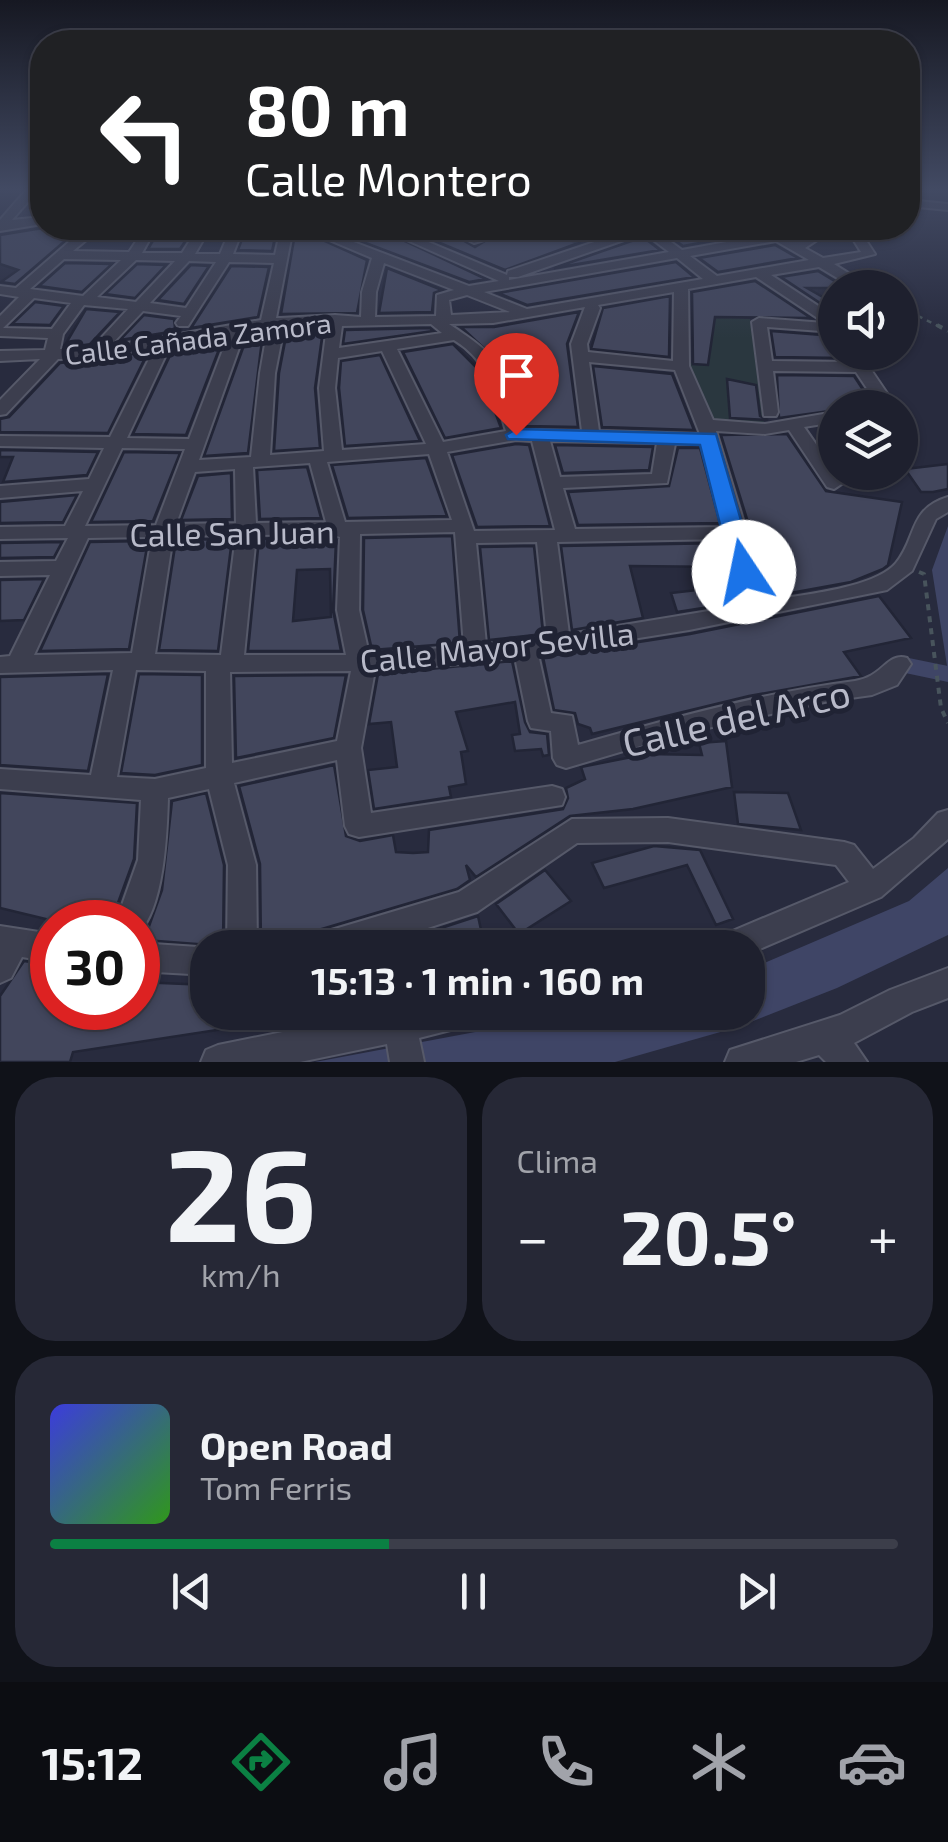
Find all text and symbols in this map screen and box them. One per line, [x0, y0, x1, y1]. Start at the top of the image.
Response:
text: 80 m [245, 66, 410, 150]
icon: left [80, 70, 210, 200]
text: Calle Montero [245, 151, 532, 205]
map controls [818, 270, 918, 490]
button: sound [818, 270, 918, 370]
street label: Calle Cañada Zamora [63, 305, 333, 371]
pin [474, 333, 559, 436]
icon: arrive [489, 348, 544, 403]
button: layers [818, 390, 918, 490]
street label: Calle San Juan [129, 511, 335, 553]
position arrow [692, 520, 796, 624]
street label: Calle Mayor Sevilla [358, 613, 636, 679]
street label: Calle del Arco [618, 668, 854, 766]
speed limit sign: 30 [30, 900, 160, 1030]
text: 15:13 · 1 min · 160 m [311, 957, 644, 1003]
text: 26 [165, 1112, 317, 1268]
text: Clima [517, 1141, 598, 1179]
text: 20.5° [620, 1190, 796, 1280]
text: − [517, 1203, 549, 1269]
text: + [868, 1203, 898, 1269]
text: km/h [201, 1255, 280, 1293]
text: Open Road [200, 1422, 393, 1468]
text: Tom Ferris [200, 1468, 352, 1506]
icon: previous [164, 1564, 219, 1619]
icon: pause [446, 1564, 501, 1619]
icon: next [729, 1564, 784, 1619]
icon: directions [226, 1727, 296, 1797]
icon: music [378, 1727, 448, 1797]
icon: phone [531, 1727, 601, 1797]
icon: climate [684, 1727, 754, 1797]
icon: car [837, 1727, 907, 1797]
text: 15:12 [41, 1735, 143, 1789]

